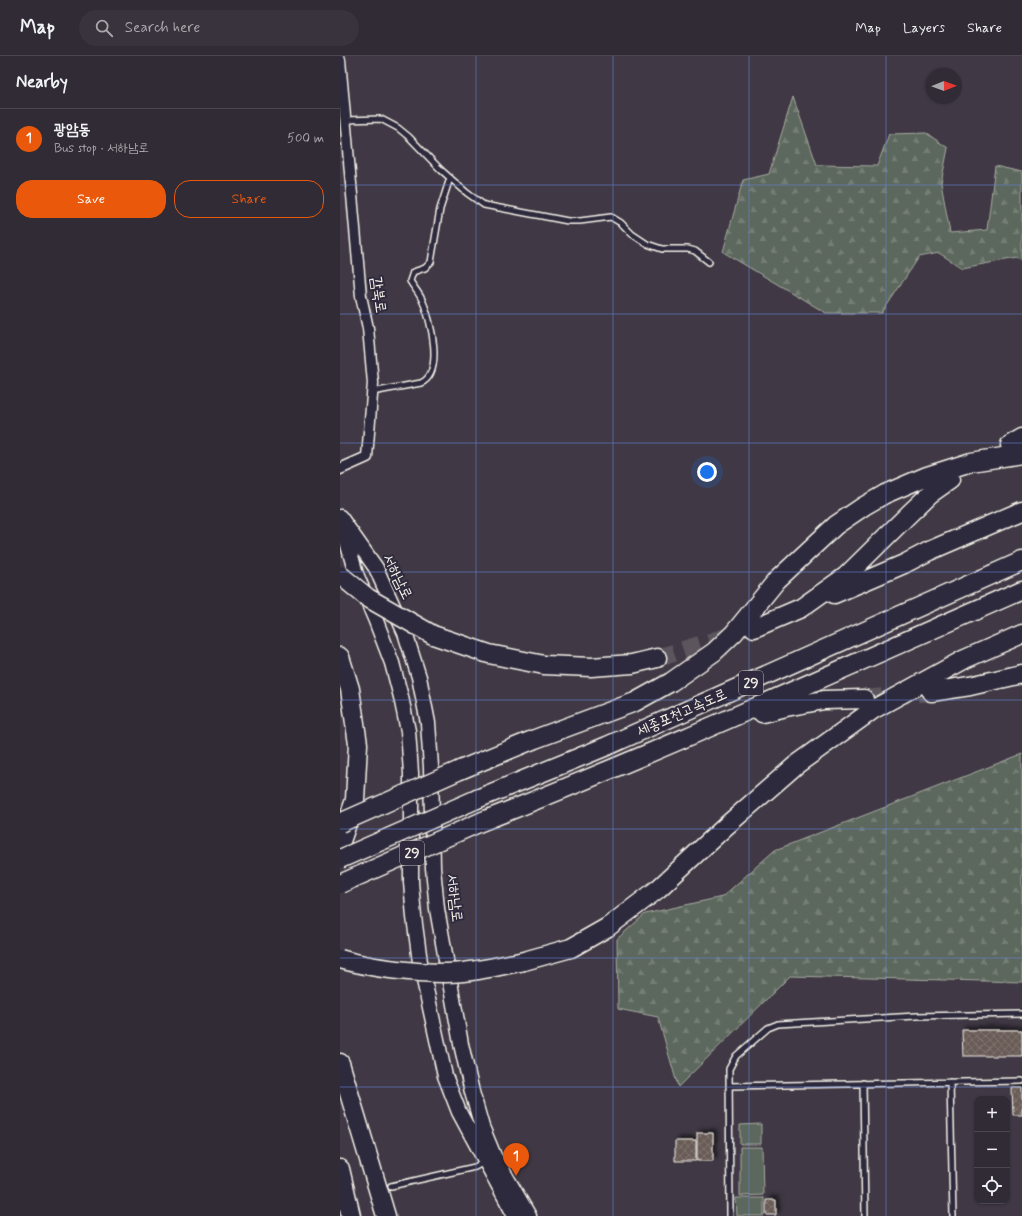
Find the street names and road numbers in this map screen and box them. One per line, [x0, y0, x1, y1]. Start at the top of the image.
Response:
street label: 감북로 [366, 276, 390, 314]
street label: 서하남로 [377, 551, 417, 603]
road number: 29 [739, 671, 763, 695]
street label: 세종포천고속도로 [634, 684, 730, 742]
road number: 29 [400, 841, 424, 865]
street label: 서하남로 [441, 873, 467, 923]

